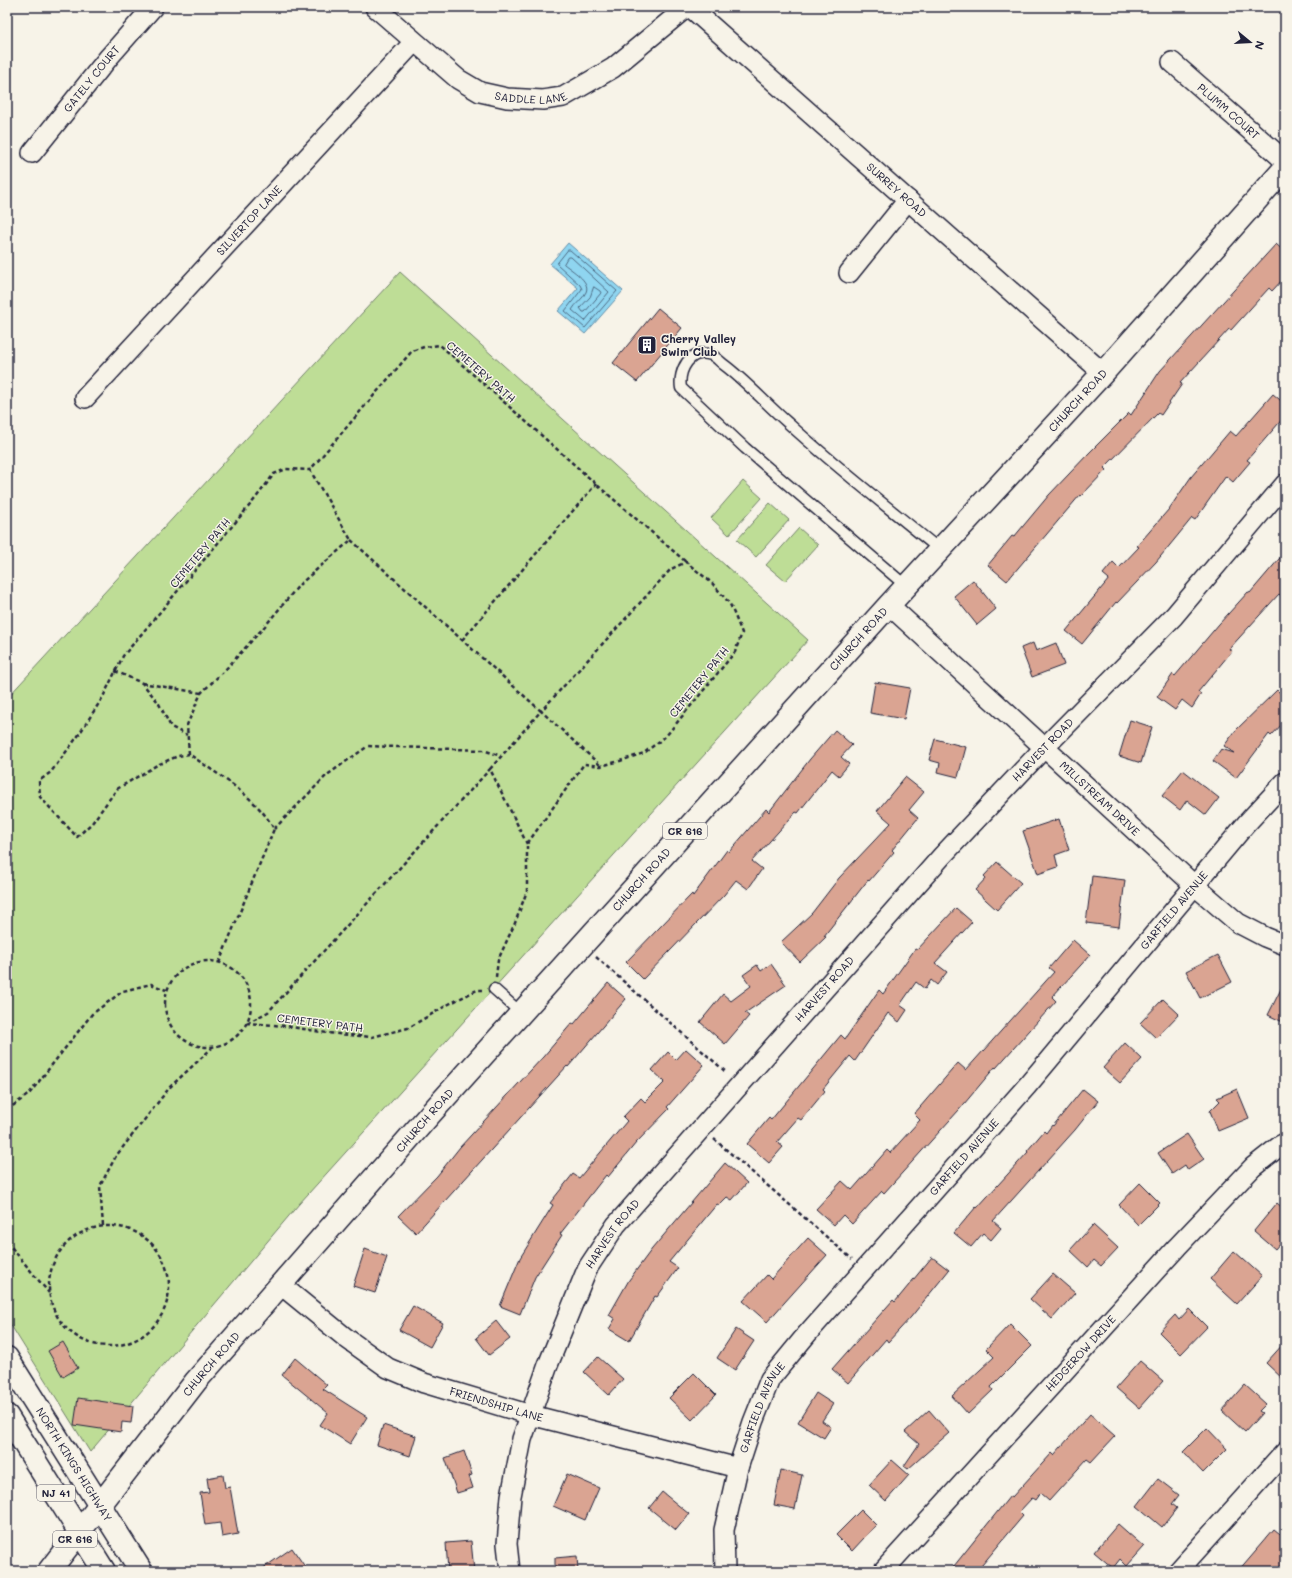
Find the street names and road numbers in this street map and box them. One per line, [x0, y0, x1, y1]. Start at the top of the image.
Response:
street label: GATELY COURT [60, 42, 123, 115]
street label: PLUMM COURT [1194, 80, 1263, 142]
street label: SADDLE LANE [493, 88, 570, 107]
street label: SURREY ROAD [864, 159, 930, 220]
street label: SILVERTOP LANE [213, 182, 285, 258]
street label: CEMETERY PATH [444, 337, 519, 406]
street label: CHURCH ROAD [1045, 365, 1110, 435]
street label: CEMETERY PATH [166, 514, 233, 591]
street label: CHURCH ROAD [826, 604, 891, 673]
street label: CEMETERY PATH [665, 643, 732, 720]
street label: HARVEST ROAD [1008, 714, 1077, 784]
street label: MILLSTREAM DRIVE [1057, 757, 1143, 839]
road number: CR 616 [663, 823, 707, 839]
street label: CHURCH ROAD [609, 844, 674, 914]
street label: GARFIELD AVENUE [1136, 867, 1211, 952]
street label: HARVEST ROAD [791, 953, 857, 1025]
street label: CEMETERY PATH [276, 1010, 364, 1035]
street label: CHURCH ROAD [392, 1085, 457, 1155]
street label: GARFIELD AVENUE [925, 1115, 1002, 1198]
street label: HARVEST ROAD [582, 1196, 643, 1271]
street label: HEDGEROW DRIVE [1042, 1312, 1119, 1394]
street label: CHURCH ROAD [179, 1328, 243, 1399]
street label: GARFIELD AVENUE [735, 1359, 788, 1455]
street label: FRIENDSHIP LANE [448, 1383, 545, 1425]
street label: NORTH KINGS HIGHWAY [33, 1404, 116, 1524]
road number: NJ 41 [37, 1485, 75, 1501]
road number: CR 616 [53, 1531, 97, 1547]

